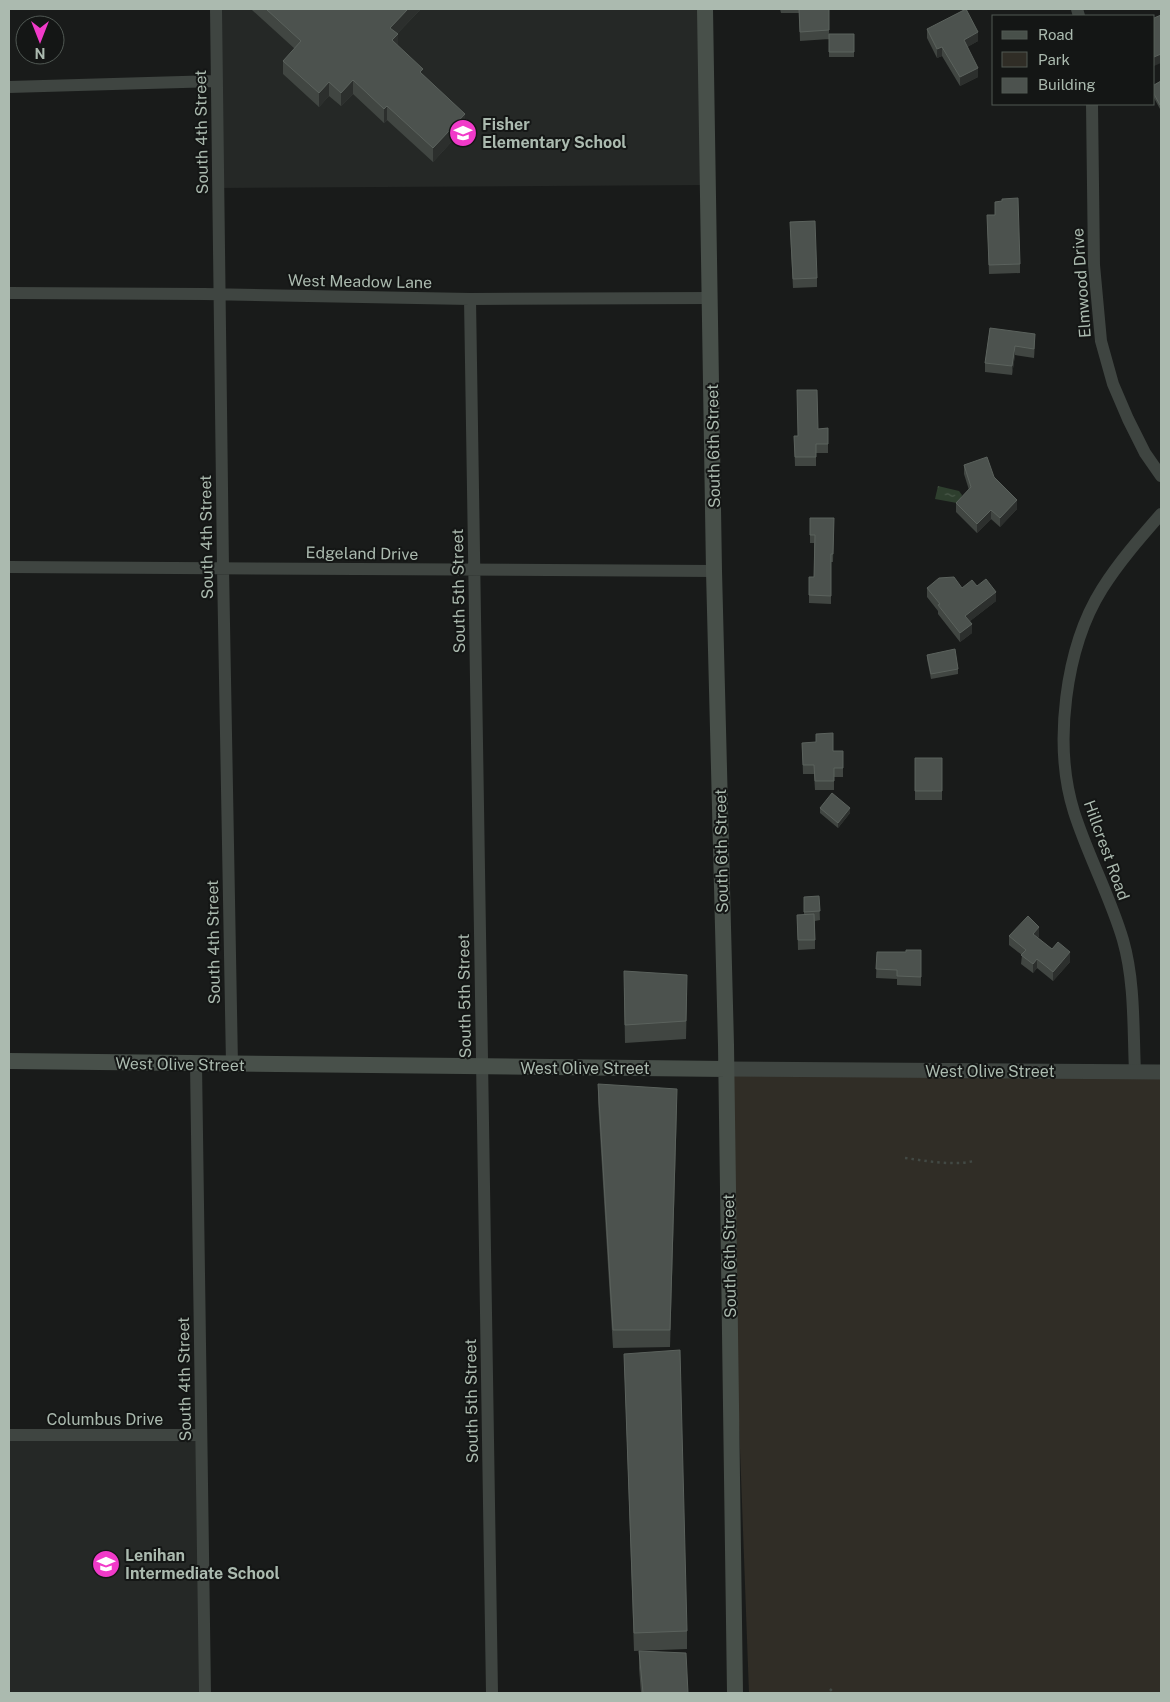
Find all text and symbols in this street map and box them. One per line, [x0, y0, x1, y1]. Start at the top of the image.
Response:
north arrow [15, 15, 65, 65]
legend [992, 15, 1155, 105]
text: Road [1038, 26, 1074, 43]
text: N [35, 45, 45, 61]
text: Park [1038, 51, 1070, 68]
street label: South 4th Street [191, 70, 212, 194]
text: Building [1038, 76, 1096, 93]
place label: Fisher Elementary School [482, 115, 627, 152]
school or university icon: Fisher Elementary School [448, 118, 478, 148]
street label: Elmwood Drive [1068, 227, 1095, 339]
street label: West Meadow Lane [288, 271, 432, 292]
street label: South 6th Street [703, 384, 724, 508]
street label: South 4th Street [196, 475, 217, 599]
street label: South 5th Street [448, 528, 469, 653]
street label: Edgeland Drive [305, 543, 418, 564]
street label: South 6th Street [711, 789, 732, 913]
street label: Hillcrest Road [1080, 798, 1133, 903]
street label: South 4th Street [203, 880, 224, 1004]
street label: South 5th Street [454, 933, 475, 1058]
street label: West Olive Street [115, 1054, 245, 1075]
street label: West Olive Street [520, 1059, 650, 1078]
street label: West Olive Street [925, 1062, 1055, 1081]
street label: South 6th Street [719, 1194, 740, 1318]
street label: South 4th Street [174, 1317, 195, 1441]
street label: South 5th Street [461, 1338, 482, 1463]
street label: Columbus Drive [47, 1410, 163, 1429]
place label: Lenihan Intermediate School [125, 1546, 280, 1583]
school or university icon: Lenihan Intermediate School [91, 1549, 121, 1579]

